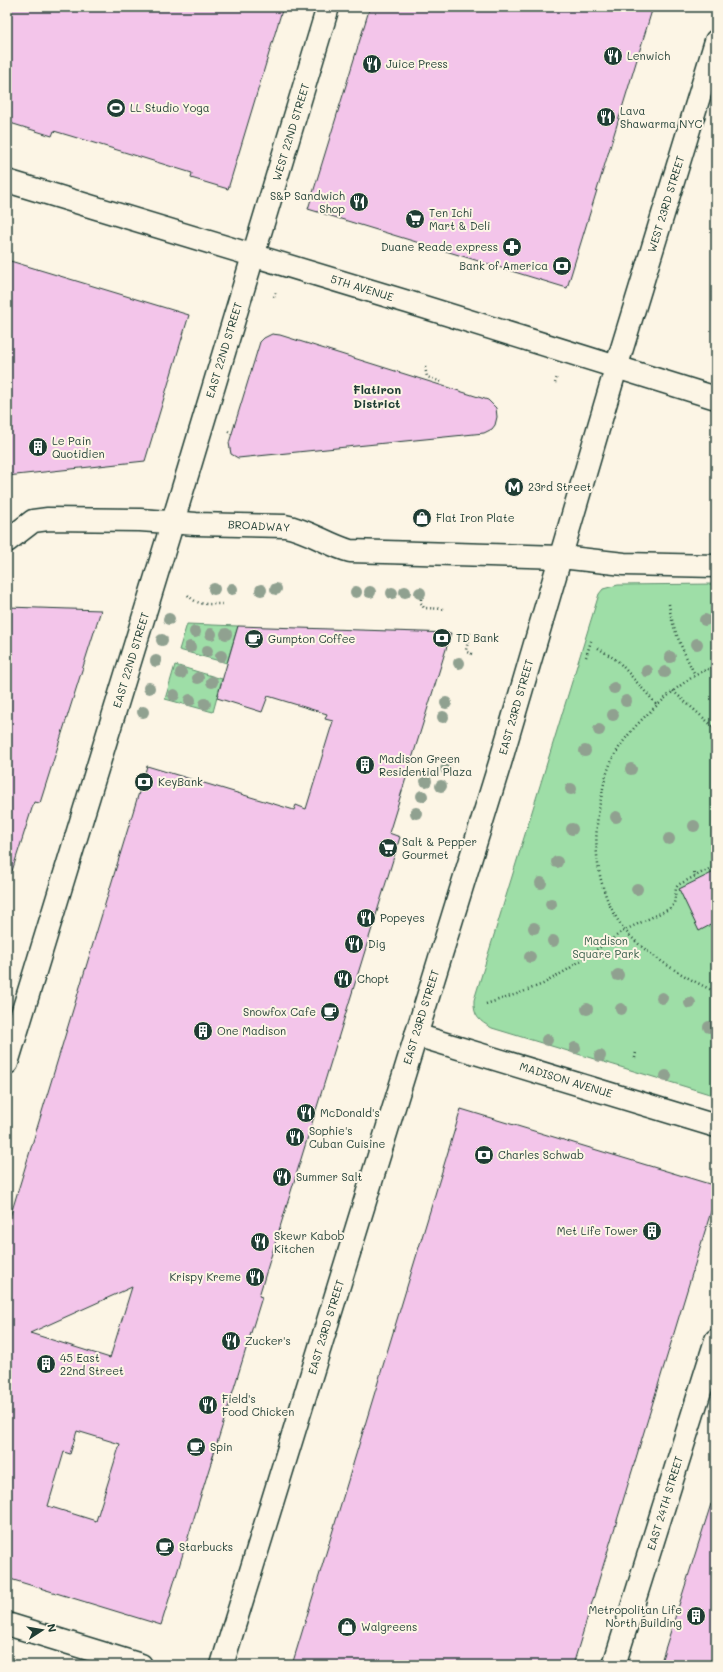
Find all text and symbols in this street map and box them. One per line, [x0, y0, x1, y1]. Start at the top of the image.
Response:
restaurant icon: Lenwich [602, 45, 624, 67]
place label: Lenwich [627, 48, 670, 63]
restaurant icon: Juice Press [361, 53, 383, 75]
place label: Juice Press [386, 56, 448, 71]
street label: WEST 22ND STREET [269, 81, 313, 183]
sports icon: LL Studio Yoga [105, 97, 127, 119]
place label: LL Studio Yoga [130, 100, 210, 115]
place label: Lava Shawarma NYC [620, 103, 703, 131]
restaurant icon: Lava Shawarma NYC [595, 106, 617, 128]
street label: WEST 23RD STREET [644, 154, 687, 254]
place label: S&P Sandwich Shop [270, 188, 345, 216]
restaurant icon: S&P Sandwich Shop [348, 191, 370, 213]
place label: Ten Ichi Mart & Deli [429, 205, 490, 233]
supermarket icon: Ten Ichi Mart & Deli [404, 208, 426, 230]
pharmacy icon: Duane Reade express [501, 236, 523, 258]
place label: Duane Reade express [381, 239, 498, 254]
bank icon: Bank of America [551, 255, 573, 277]
place label: Bank of America [459, 258, 548, 273]
street label: 5TH AVENUE [329, 271, 395, 304]
street label: EAST 22ND STREET [202, 300, 245, 400]
district label: Flatiron District [353, 381, 401, 411]
place label: Le Pain Quotidien [52, 433, 105, 461]
building icon: Le Pain Quotidien [27, 436, 49, 458]
metro station icon: 23rd Street [503, 476, 525, 498]
place label: 23rd Street [528, 479, 592, 494]
shop icon: Flat Iron Plate [411, 507, 433, 529]
place label: Flat Iron Plate [436, 510, 515, 525]
street label: BROADWAY [228, 516, 291, 535]
street label: EAST 22ND STREET [109, 610, 152, 710]
bank icon: TD Bank [431, 627, 453, 649]
cafe icon: Gumpton Coffee [243, 628, 265, 650]
place label: TD Bank [456, 630, 499, 645]
place label: Gumpton Coffee [268, 631, 355, 646]
street label: EAST 23RD STREET [495, 657, 536, 756]
place label: Madison Green Residential Plaza [379, 751, 472, 779]
building icon: Madison Green Residential Plaza [354, 754, 376, 776]
bank icon: KeyBank [133, 771, 155, 793]
place label: KeyBank [158, 774, 203, 789]
place label: Salt & Pepper Gourmet [402, 834, 477, 862]
supermarket icon: Salt & Pepper Gourmet [377, 837, 399, 859]
restaurant icon: Popeyes [355, 907, 377, 929]
place label: Popeyes [380, 910, 425, 925]
restaurant icon: Dig [343, 933, 365, 955]
park label: Madison Square Park [573, 933, 640, 961]
place label: Dig [368, 936, 385, 951]
restaurant icon: Chopt [332, 968, 354, 990]
street label: EAST 23RD STREET [399, 968, 442, 1066]
place label: Chopt [357, 971, 389, 986]
cafe icon: Snowfox Cafe [319, 1001, 341, 1023]
place label: Snowfox Cafe [243, 1004, 316, 1019]
building icon: One Madison [192, 1020, 214, 1042]
place label: One Madison [217, 1023, 286, 1038]
street label: MADISON AVENUE [518, 1058, 614, 1101]
restaurant icon: McDonald's [295, 1102, 317, 1124]
place label: McDonald's [320, 1105, 380, 1120]
place label: Sophie's Cuban Cuisine [309, 1123, 385, 1151]
restaurant icon: Sophie's Cuban Cuisine [284, 1126, 306, 1148]
bank icon: Charles Schwab [473, 1144, 495, 1166]
place label: Charles Schwab [498, 1147, 584, 1162]
restaurant icon: Summer Salt [271, 1166, 293, 1188]
place label: Summer Salt [296, 1169, 362, 1184]
building icon: Met Life Tower [641, 1220, 663, 1242]
place label: Met Life Tower [557, 1223, 638, 1238]
place label: Skewr Kabob Kitchen [274, 1228, 345, 1256]
restaurant icon: Skewr Kabob Kitchen [249, 1231, 271, 1253]
restaurant icon: Krispy Kreme [244, 1266, 266, 1288]
place label: Krispy Kreme [169, 1269, 241, 1284]
street label: EAST 23RD STREET [304, 1278, 347, 1376]
restaurant icon: Zucker's [220, 1330, 242, 1352]
place label: Zucker's [245, 1333, 291, 1348]
place label: 45 East 22nd Street [60, 1350, 124, 1378]
building icon: 45 East 22nd Street [35, 1353, 57, 1375]
place label: Field's Food Chicken [222, 1391, 294, 1419]
restaurant icon: Field's Food Chicken [197, 1394, 219, 1416]
cafe icon: Spin [185, 1436, 207, 1458]
place label: Spin [210, 1439, 232, 1454]
street label: EAST 24TH STREET [643, 1454, 686, 1552]
cafe icon: Starbucks [154, 1536, 176, 1558]
place label: Starbucks [179, 1539, 233, 1554]
place label: Metropolitan Life North Building [589, 1602, 682, 1630]
building icon: Metropolitan Life North Building [685, 1605, 707, 1627]
north arrow [22, 1610, 62, 1650]
shop icon: Walgreens [336, 1616, 358, 1638]
place label: Walgreens [361, 1619, 417, 1634]
text: N [44, 1622, 60, 1633]

